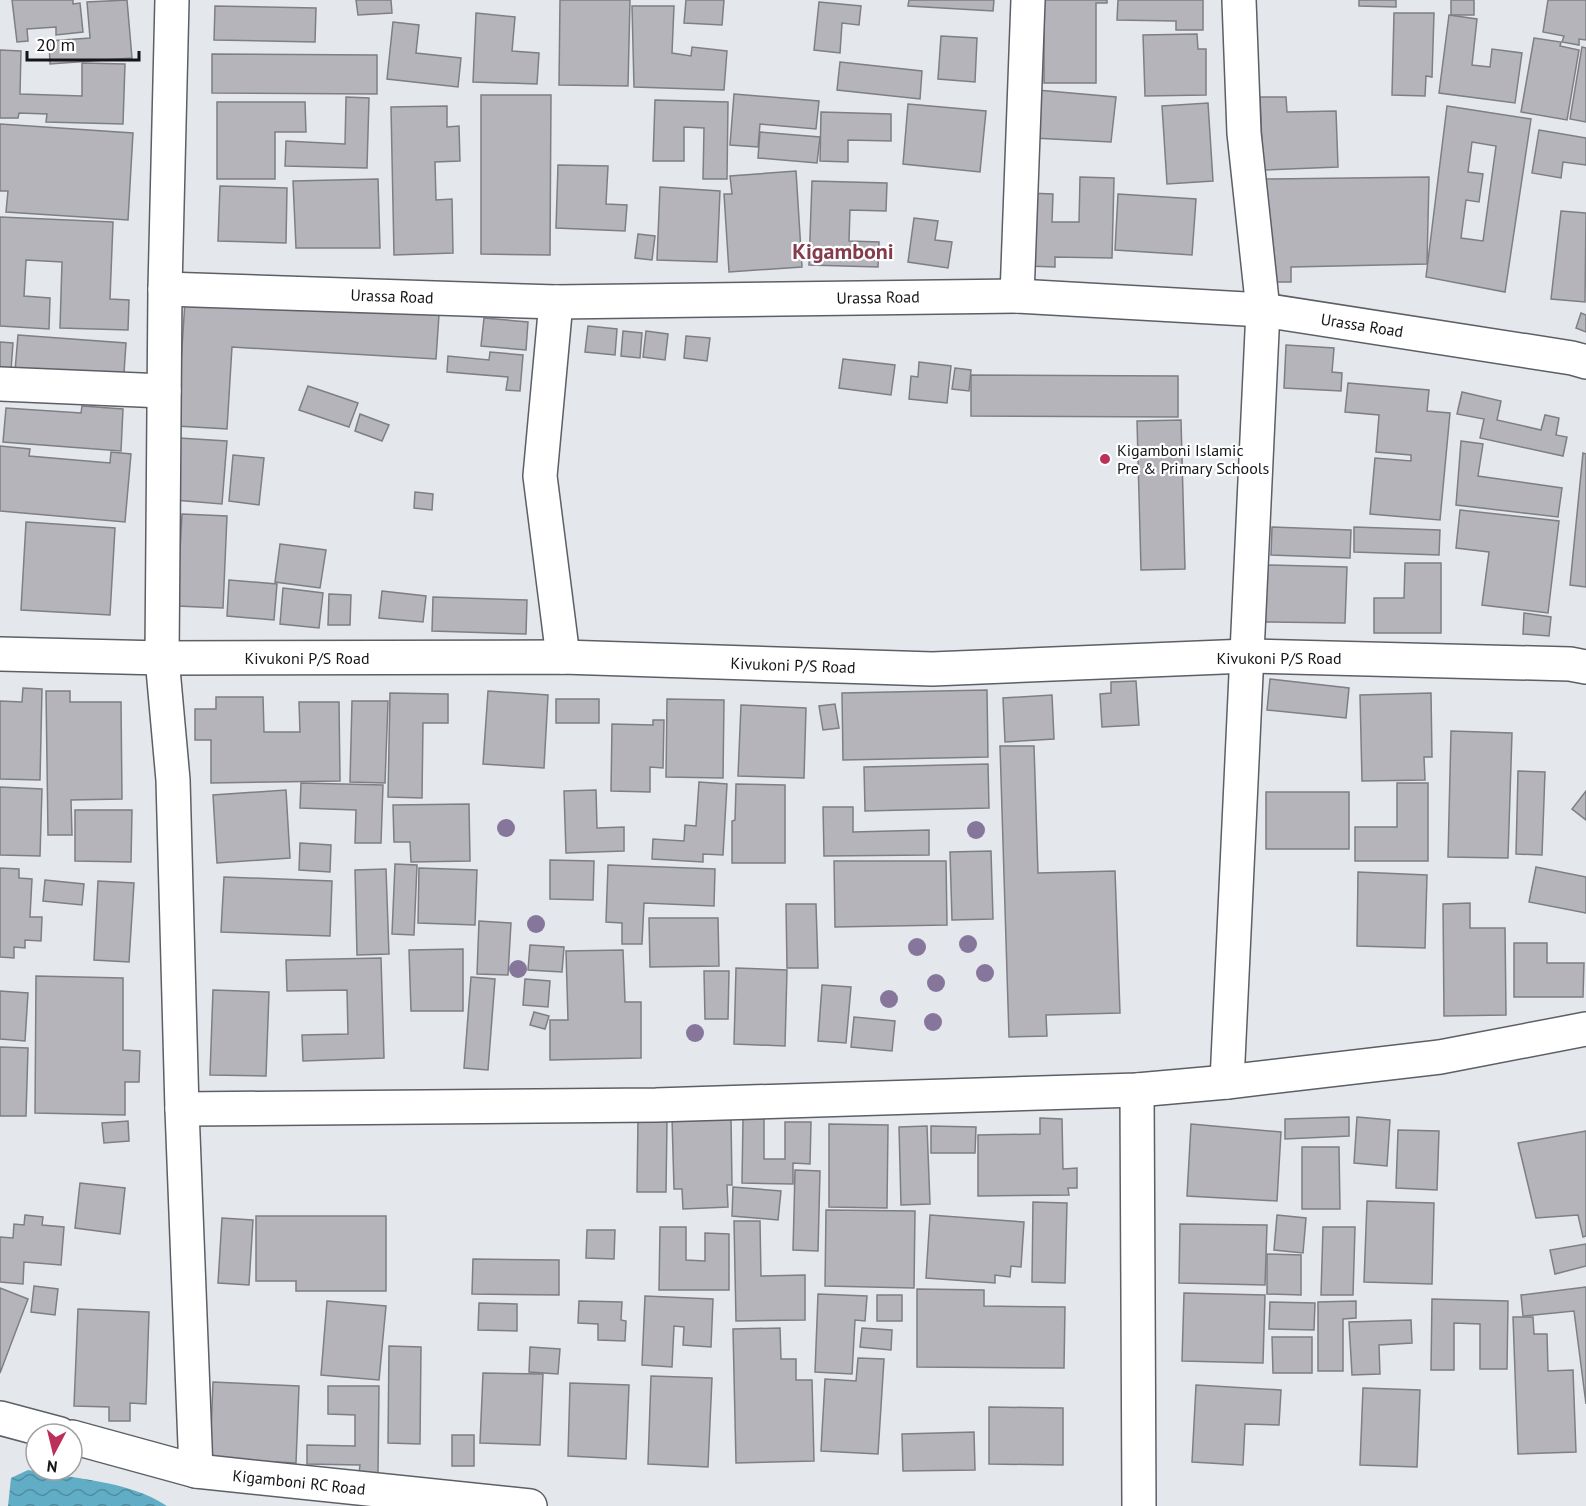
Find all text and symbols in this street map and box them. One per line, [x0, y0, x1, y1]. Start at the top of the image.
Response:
scale bar [27, 24, 140, 62]
text: 20 m [36, 33, 75, 56]
district label: Kigamboni [792, 237, 894, 265]
street label: Urassa Road [350, 285, 434, 307]
street label: Urassa Road [836, 286, 920, 308]
street label: Urassa Road [1319, 309, 1405, 341]
place label: Kigamboni Islamic Pre & Primary Schools [1117, 440, 1269, 478]
marker: Kigamboni Islamic Pre & Primary Schools [1098, 452, 1112, 466]
street label: Kivukoni P/S Road [245, 648, 370, 668]
street label: Kivukoni P/S Road [1217, 648, 1342, 668]
street label: Kivukoni P/S Road [730, 653, 856, 677]
north arrow [24, 1422, 84, 1482]
text: N [46, 1456, 59, 1477]
street label: Kigamboni RC Road [232, 1465, 366, 1499]

